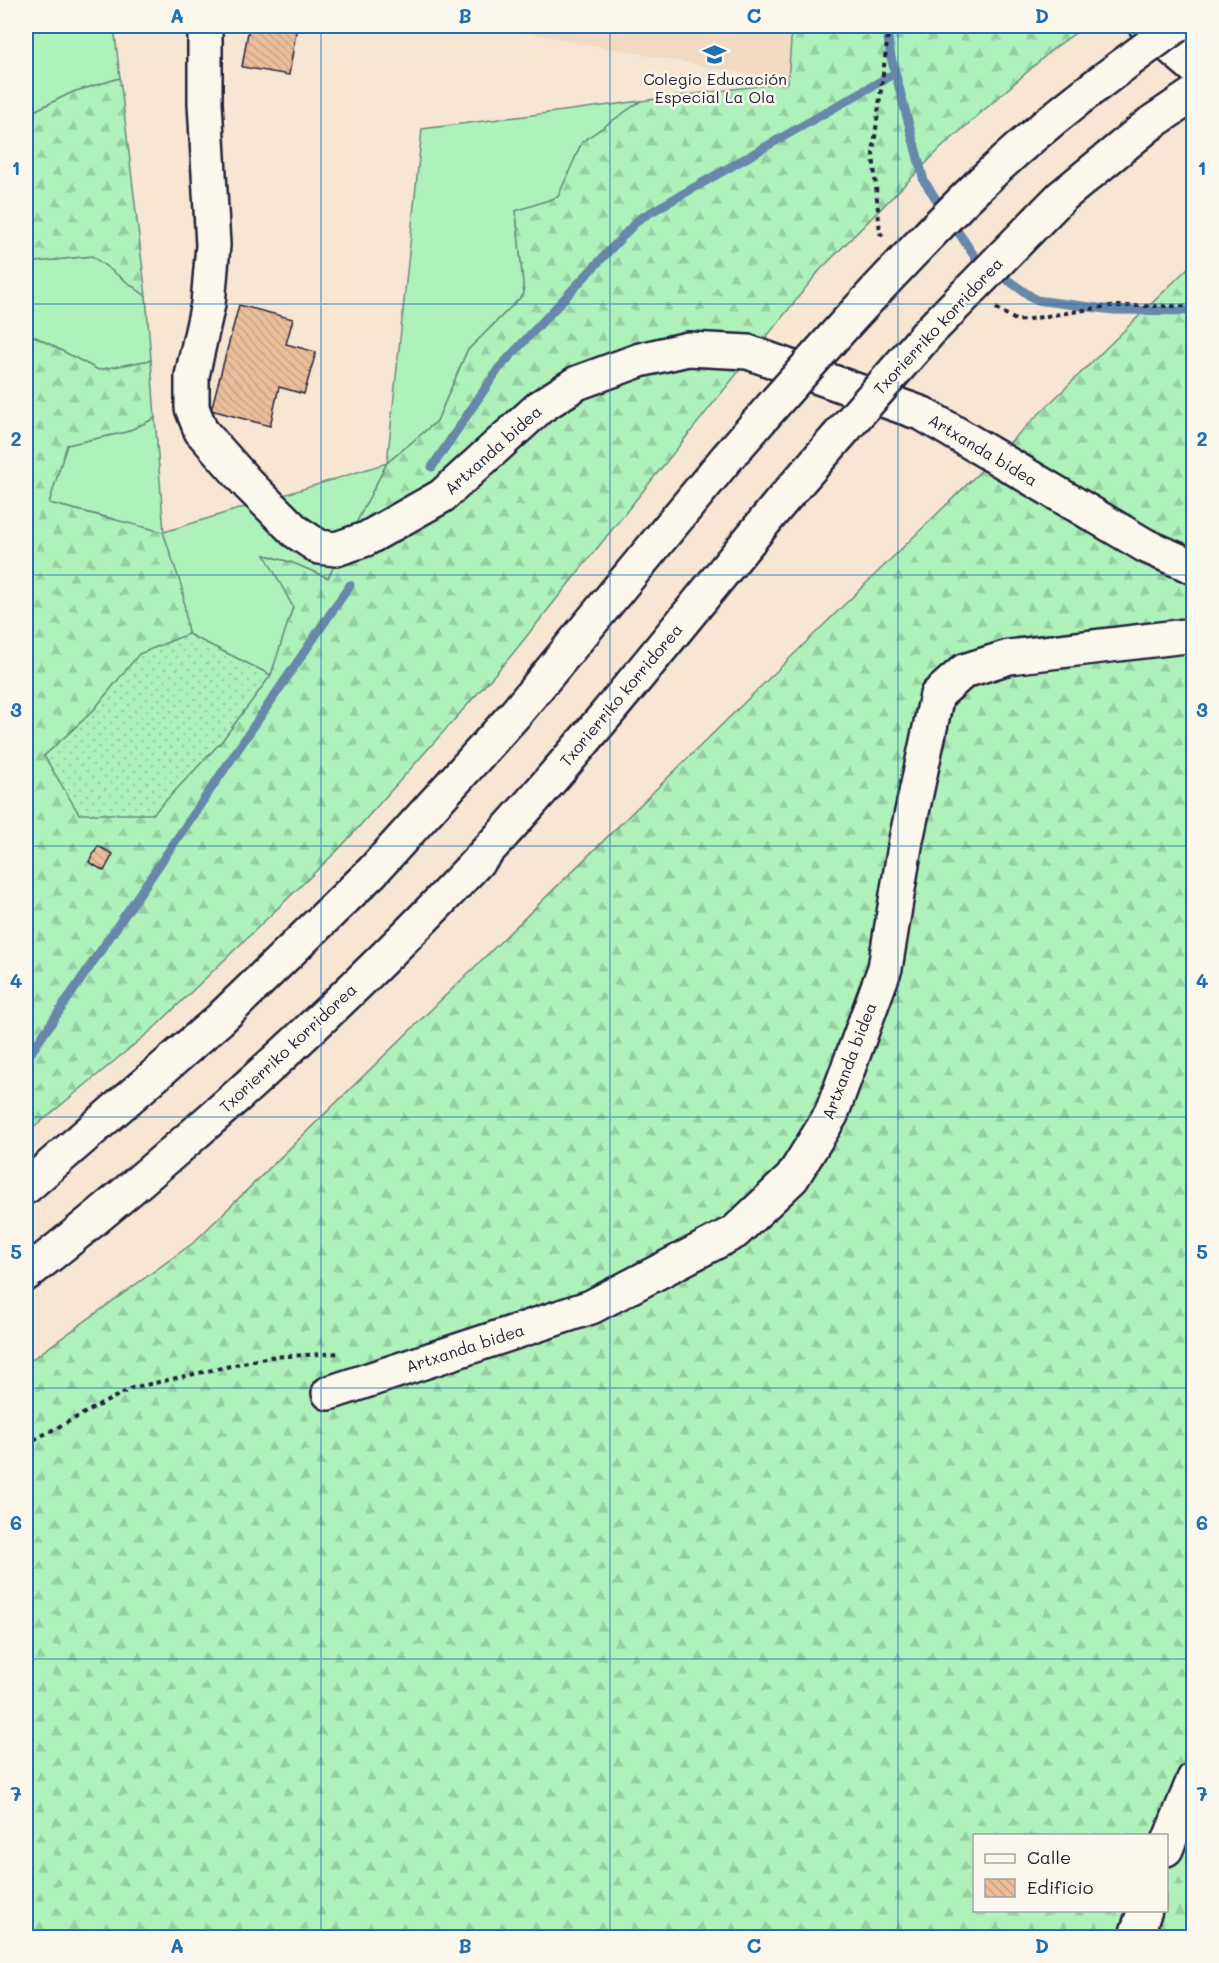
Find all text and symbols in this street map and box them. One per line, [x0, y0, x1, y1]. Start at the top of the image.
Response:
text: A [170, 2, 184, 28]
text: B [458, 2, 472, 28]
text: C [747, 2, 762, 28]
text: D [1035, 2, 1049, 28]
school or university icon: Colegio Educación Especial La Ola [702, 41, 728, 67]
place label: Colegio Educación Especial La Ola [643, 68, 787, 107]
text: 1 [12, 154, 20, 180]
text: 1 [1198, 154, 1206, 180]
street label: Txorierriko korridorea [869, 253, 1007, 399]
street label: Artxanda bidea [440, 401, 546, 499]
street label: Artxanda bidea [925, 409, 1042, 490]
text: 2 [10, 425, 22, 451]
text: 2 [1196, 425, 1208, 451]
street label: Txorierriko korridorea [555, 619, 687, 770]
text: 3 [10, 696, 22, 722]
text: 3 [1196, 696, 1208, 722]
text: 4 [10, 967, 23, 993]
text: 4 [1196, 967, 1209, 993]
street label: Txorierriko korridorea [215, 979, 361, 1117]
street label: Artxanda bidea [817, 999, 880, 1122]
text: 5 [10, 1238, 22, 1264]
text: 5 [1196, 1238, 1208, 1264]
street label: Artxanda bidea [403, 1318, 527, 1377]
text: 6 [10, 1509, 22, 1535]
text: 6 [1196, 1509, 1208, 1535]
text: 7 [10, 1780, 22, 1806]
text: 7 [1196, 1780, 1208, 1806]
legend [973, 1834, 1168, 1912]
text: Calle [1027, 1845, 1071, 1869]
text: Edificio [1027, 1875, 1094, 1899]
text: A [170, 1932, 184, 1958]
text: B [458, 1932, 472, 1958]
text: C [747, 1932, 762, 1958]
text: D [1035, 1932, 1049, 1958]

